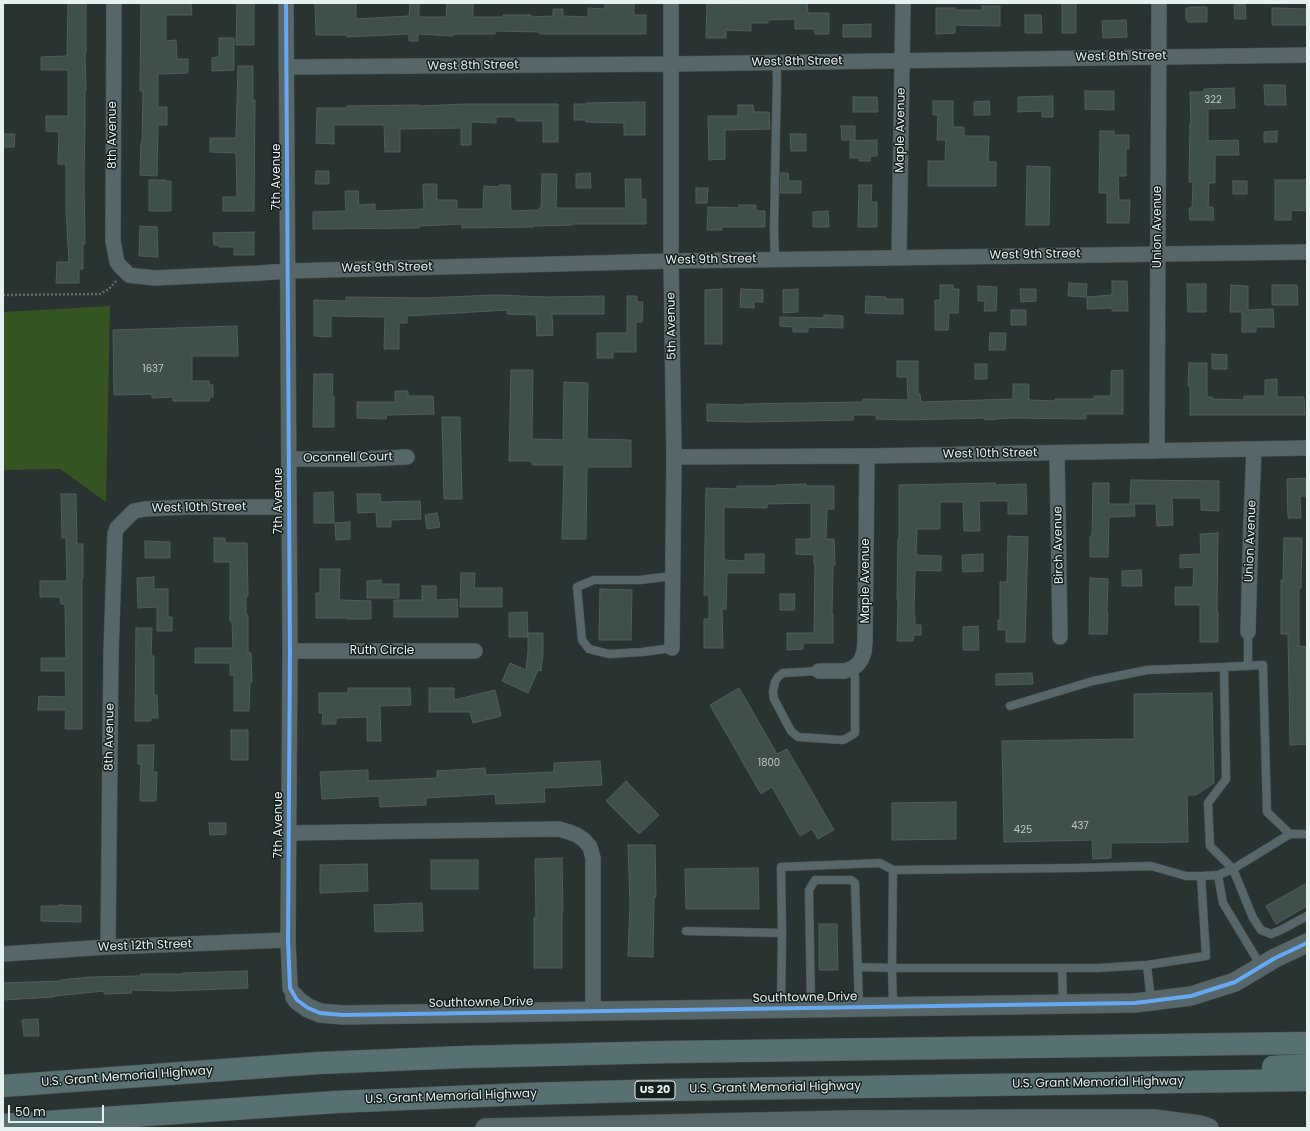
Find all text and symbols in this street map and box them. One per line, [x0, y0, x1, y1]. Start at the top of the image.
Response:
street label: West 8th Street [1075, 49, 1167, 65]
street label: West 8th Street [751, 54, 843, 70]
street label: West 8th Street [427, 58, 519, 74]
street label: Maple Avenue [893, 87, 909, 173]
house number: 322 [1204, 94, 1222, 106]
street label: 8th Avenue [106, 101, 120, 169]
street label: 7th Avenue [270, 144, 284, 210]
street label: Union Avenue [1151, 186, 1165, 268]
street label: West 9th Street [989, 247, 1081, 263]
street label: West 9th Street [665, 252, 757, 268]
street label: West 9th Street [341, 260, 433, 276]
street label: 5th Avenue [664, 292, 680, 360]
house number: 1637 [143, 363, 163, 375]
street label: West 10th Street [943, 446, 1037, 462]
street label: Oconnell Court [303, 450, 393, 466]
street label: 7th Avenue [272, 468, 286, 534]
street label: West 10th Street [152, 500, 246, 516]
street label: Union Avenue [1242, 500, 1260, 582]
street label: Birch Avenue [1051, 506, 1067, 584]
street label: Maple Avenue [859, 538, 873, 624]
street label: Ruth Circle [350, 644, 414, 658]
street label: 8th Avenue [102, 703, 118, 771]
house number: 1800 [758, 757, 780, 769]
street label: 7th Avenue [272, 792, 286, 858]
house number: 437 [1071, 820, 1089, 832]
house number: 425 [1014, 824, 1032, 836]
street label: West 12th Street [98, 937, 192, 955]
street label: Southtowne Drive [753, 990, 857, 1006]
street label: Southtowne Drive [429, 995, 533, 1011]
street label: U.S. Grant Memorial Highway [41, 1064, 213, 1090]
street label: U.S. Grant Memorial Highway [1012, 1074, 1184, 1092]
street label: U.S. Grant Memorial Highway [689, 1079, 861, 1097]
road number: US 20 [635, 1081, 675, 1099]
street label: U.S. Grant Memorial Highway [365, 1087, 537, 1107]
scale bar [10, 1097, 106, 1123]
text: 50 m [15, 1103, 46, 1120]

